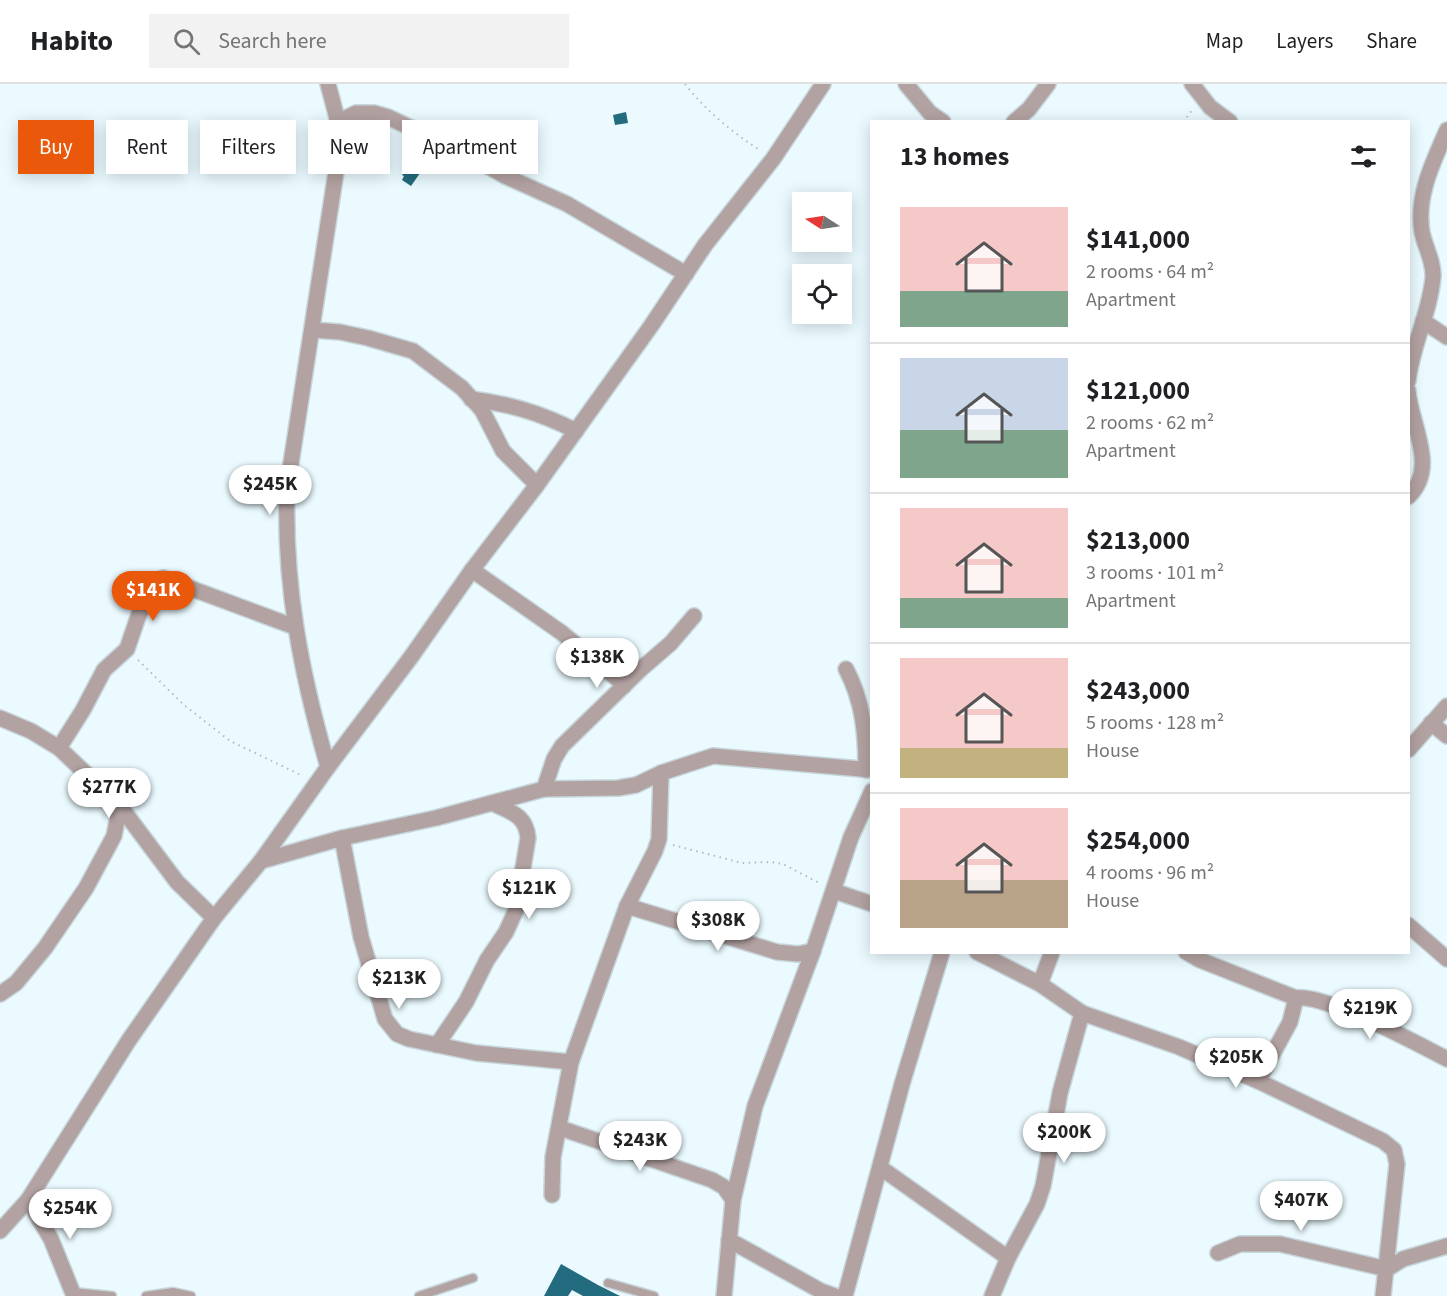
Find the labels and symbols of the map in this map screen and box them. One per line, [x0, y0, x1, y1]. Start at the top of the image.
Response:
north arrow [792, 192, 852, 252]
pin: $245K [228, 465, 312, 516]
pin: $141K [111, 571, 195, 622]
pin: $138K [555, 638, 639, 689]
pin: $277K [67, 768, 151, 819]
pin: $121K [487, 869, 571, 920]
pin: $308K [676, 901, 760, 952]
pin: $213K [357, 959, 441, 1010]
pin: $219K [1328, 989, 1412, 1040]
pin: $205K [1194, 1038, 1278, 1089]
pin: $200K [1022, 1113, 1106, 1164]
pin: $243K [598, 1121, 682, 1172]
pin: $407K [1259, 1181, 1343, 1232]
pin: $254K [28, 1189, 112, 1240]

